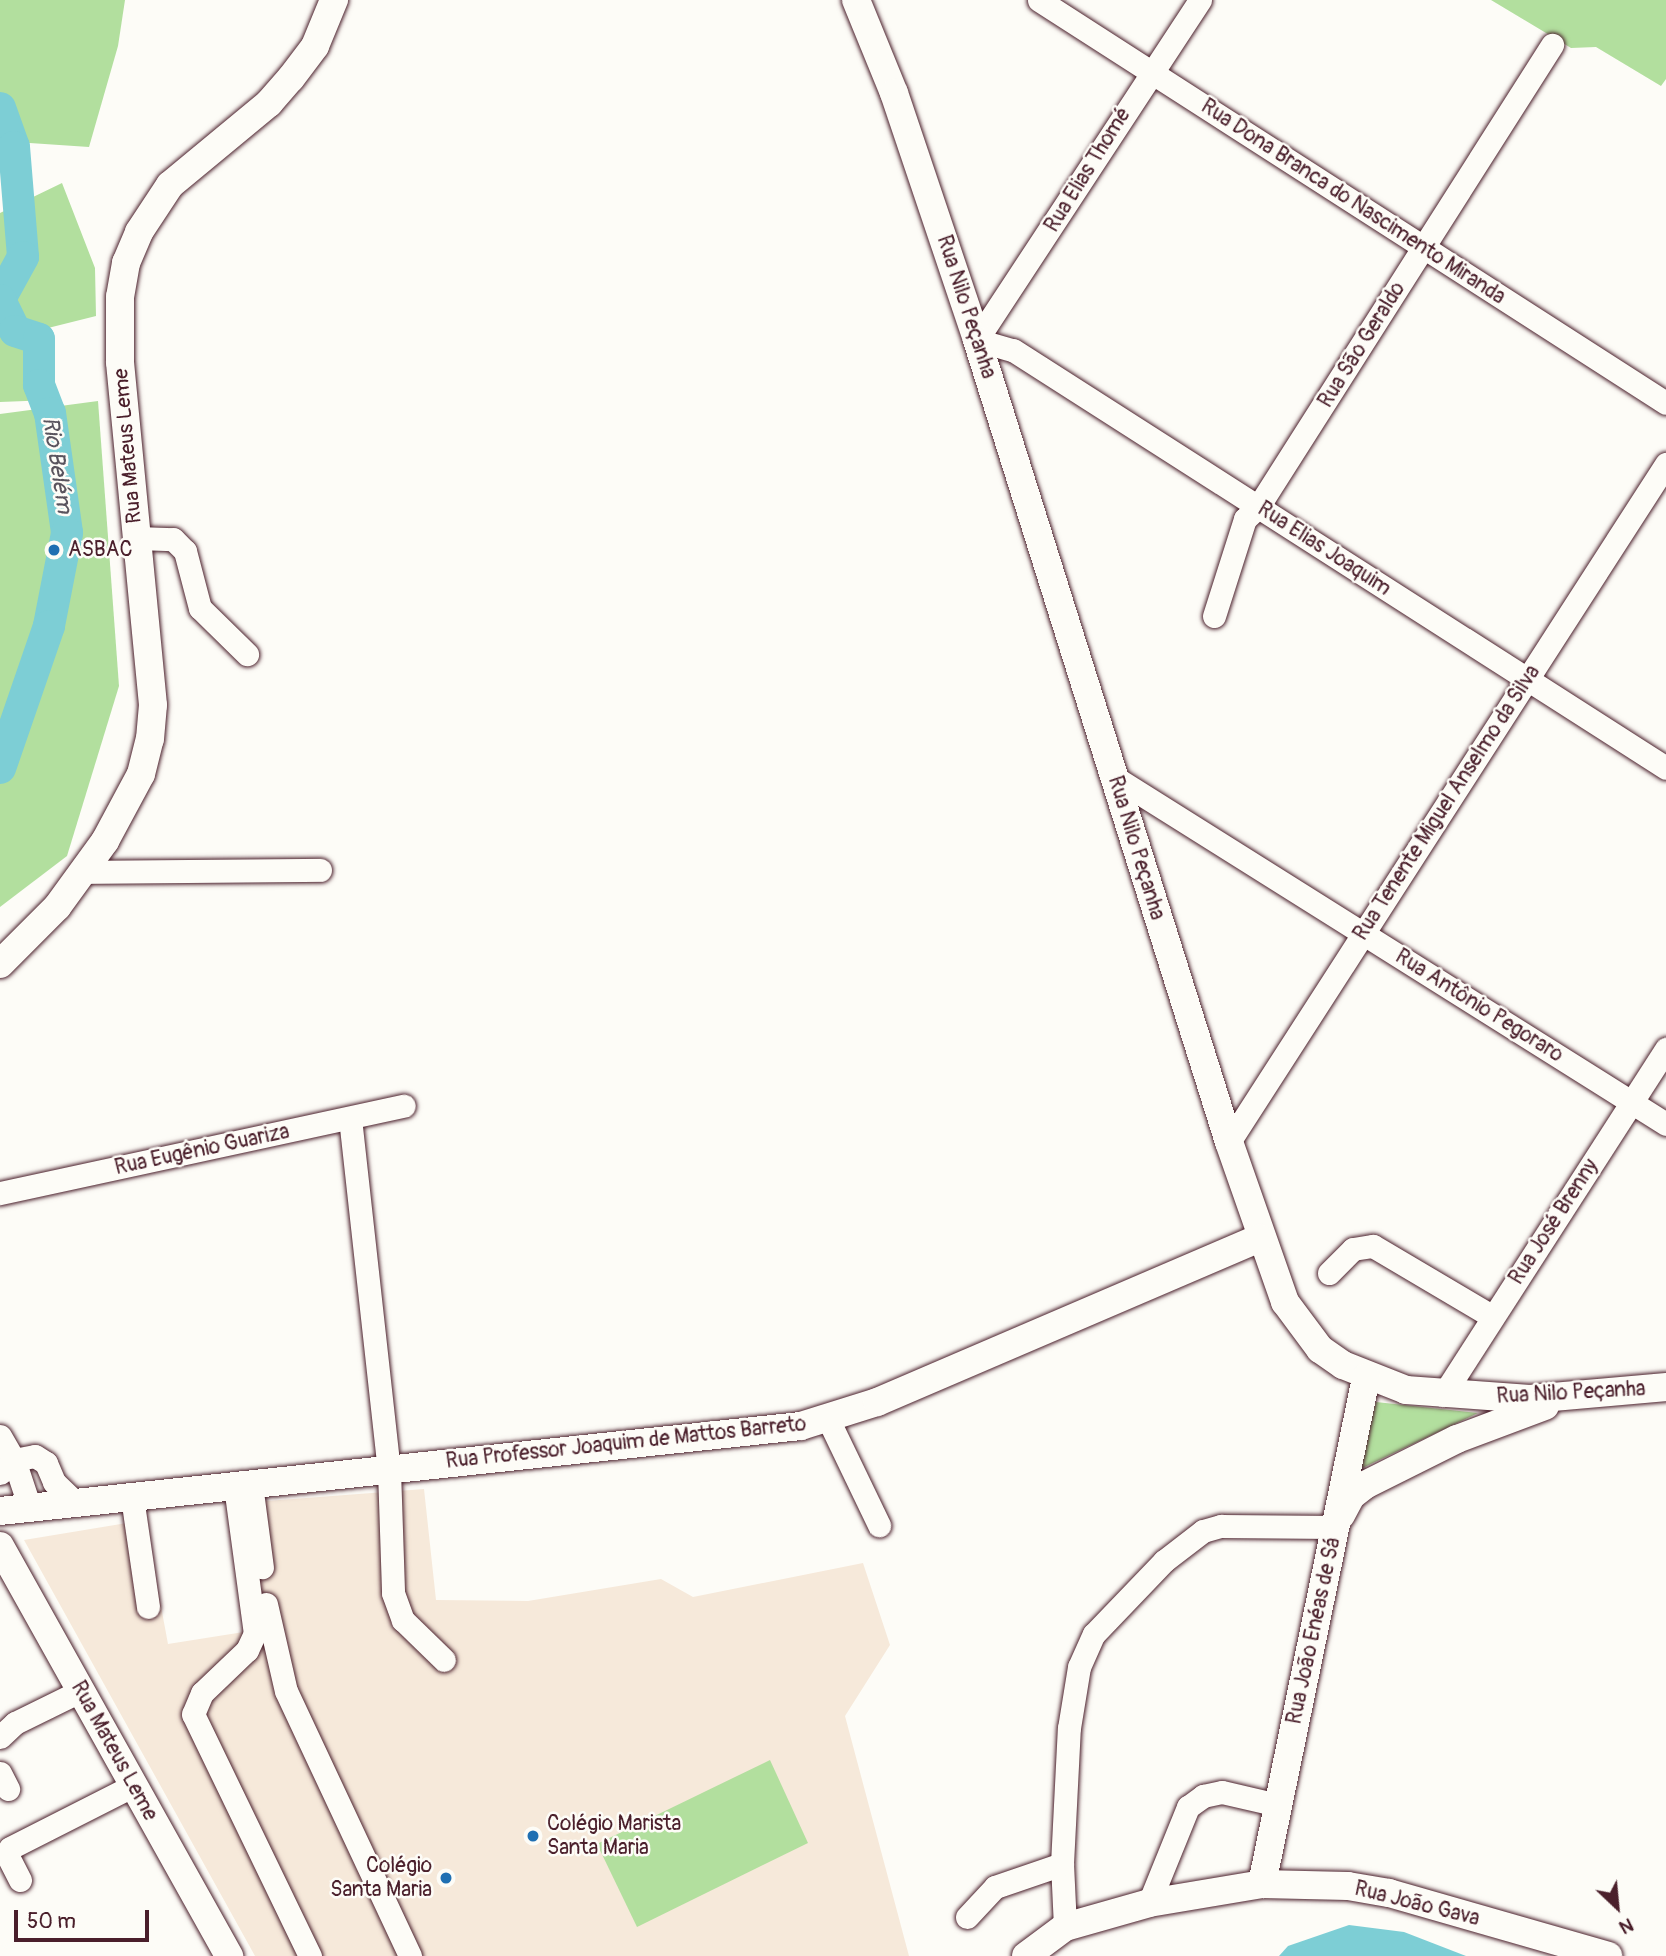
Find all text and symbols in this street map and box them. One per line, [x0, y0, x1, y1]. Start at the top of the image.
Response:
street label: Rua Dona Branca do Nascimento Miranda [1196, 94, 1510, 310]
street label: Rua Elias Thomé [1040, 103, 1136, 237]
street label: Rua Nilo Peçanha [931, 232, 1001, 382]
street label: Rua São Geraldo [1313, 277, 1411, 413]
street label: Rua Mateus Leme [109, 367, 147, 525]
water label: Rio Belém [36, 415, 78, 515]
street label: Rua Elias Joaquim [1253, 497, 1395, 601]
place label: ASBAC [68, 537, 132, 563]
marker: ASBAC [46, 542, 62, 558]
street label: Rua Tenente Miguel Anselmo da Silva [1348, 661, 1546, 945]
street label: Rua Nilo Peçanha [1102, 773, 1170, 923]
street label: Rua Antônio Pegoraro [1390, 944, 1568, 1068]
street label: Rua Eugênio Guariza [112, 1119, 292, 1181]
street label: Rua José Brenny [1504, 1154, 1604, 1290]
street label: Rua Nilo Peçanha [1496, 1377, 1646, 1409]
street label: Rua Professor Joaquim de Mattos Barreto [444, 1412, 808, 1474]
street label: Rua João Enéas de Sá [1282, 1535, 1346, 1727]
street label: Rua Mateus Leme [65, 1677, 163, 1825]
place label: Colégio Marista Santa Maria [547, 1811, 681, 1861]
marker: Colégio Marista Santa Maria [525, 1828, 541, 1844]
place label: Colégio Santa Maria [330, 1853, 432, 1903]
marker: Colégio Santa Maria [438, 1870, 454, 1886]
north arrow [1582, 1872, 1652, 1942]
street label: Rua João Gava [1352, 1876, 1482, 1932]
scale bar [18, 1896, 152, 1940]
text: 50 m [27, 1908, 76, 1935]
text: N [1615, 1912, 1637, 1939]

